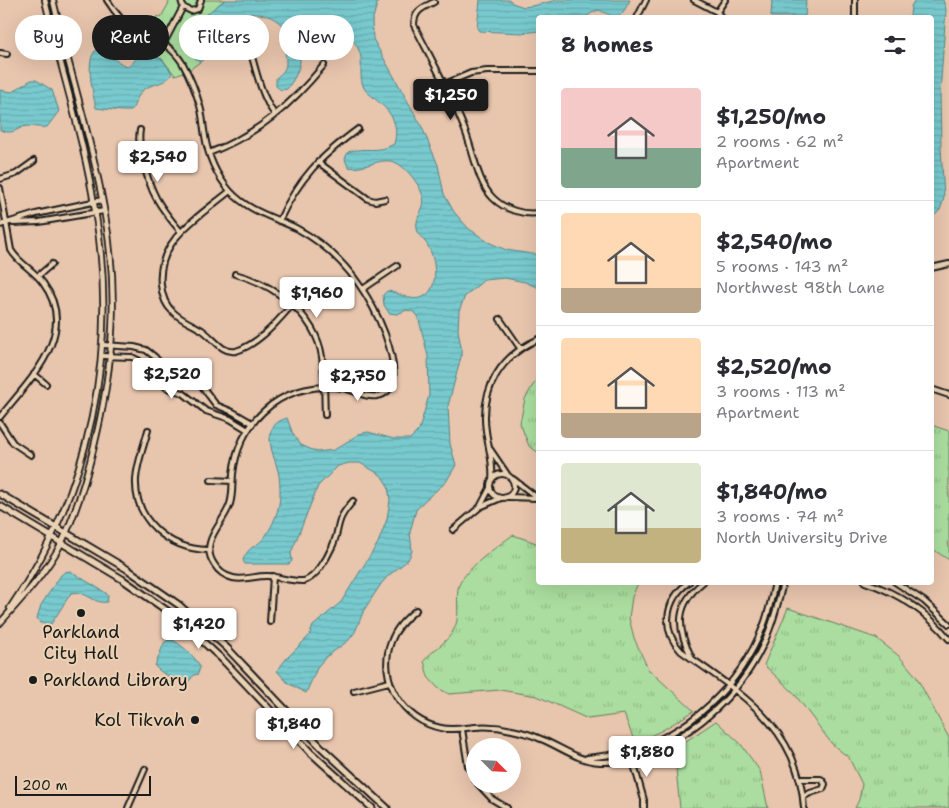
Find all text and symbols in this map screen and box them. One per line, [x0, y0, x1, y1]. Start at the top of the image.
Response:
chip: Buy [15, 15, 82, 60]
chip: Rent [92, 15, 169, 60]
chip: Filters [179, 15, 269, 60]
chip: New [279, 15, 354, 60]
text: 8 homes [561, 31, 653, 59]
icon: filters [881, 31, 909, 59]
pin: $1,250 [410, 78, 492, 121]
text: $1,250 [424, 84, 478, 105]
text: $1,250/mo [716, 103, 826, 131]
icon: home [601, 108, 661, 168]
text: 2 rooms · 62 m² [716, 131, 844, 152]
pin: $2,540 [117, 140, 199, 183]
text: $2,540 [129, 146, 187, 167]
text: Apartment [716, 152, 799, 173]
text: $2,540/mo [716, 228, 833, 256]
icon: home [601, 233, 661, 293]
text: 5 rooms · 143 m² [716, 256, 848, 277]
pin: $1,960 [276, 276, 358, 319]
text: Northwest 98th Lane [716, 277, 885, 298]
text: $1,960 [291, 282, 343, 303]
text: $2,520/mo [716, 353, 832, 381]
pin: $2,520 [131, 358, 213, 400]
icon: home [601, 358, 661, 418]
pin: $2,750 [317, 360, 399, 402]
text: $2,520 [143, 363, 201, 384]
text: $2,750 [330, 365, 386, 386]
text: 3 rooms · 113 m² [716, 381, 846, 402]
text: Apartment [716, 402, 799, 423]
text: $1,840/mo [716, 478, 827, 506]
icon: home [601, 483, 661, 543]
text: 3 rooms · 74 m² [716, 506, 844, 527]
text: North University Drive [716, 527, 888, 548]
marker: Parkland City Hall [75, 607, 87, 619]
pin: $1,420 [158, 608, 240, 650]
text: $1,420 [173, 613, 225, 634]
place label: Parkland City Hall [42, 620, 120, 665]
place label: Parkland Library [43, 668, 188, 692]
marker: Parkland Library [27, 674, 39, 686]
place label: Kol Tikvah [94, 708, 185, 732]
pin: $1,840 [253, 708, 335, 750]
text: $1,840 [267, 713, 321, 734]
marker: Kol Tikvah [189, 714, 201, 726]
pin: $1,880 [606, 736, 688, 778]
north arrow [466, 738, 521, 792]
map controls [466, 738, 521, 793]
text: $1,880 [620, 741, 674, 762]
scale bar [15, 773, 151, 796]
text: 200 m [22, 776, 68, 794]

